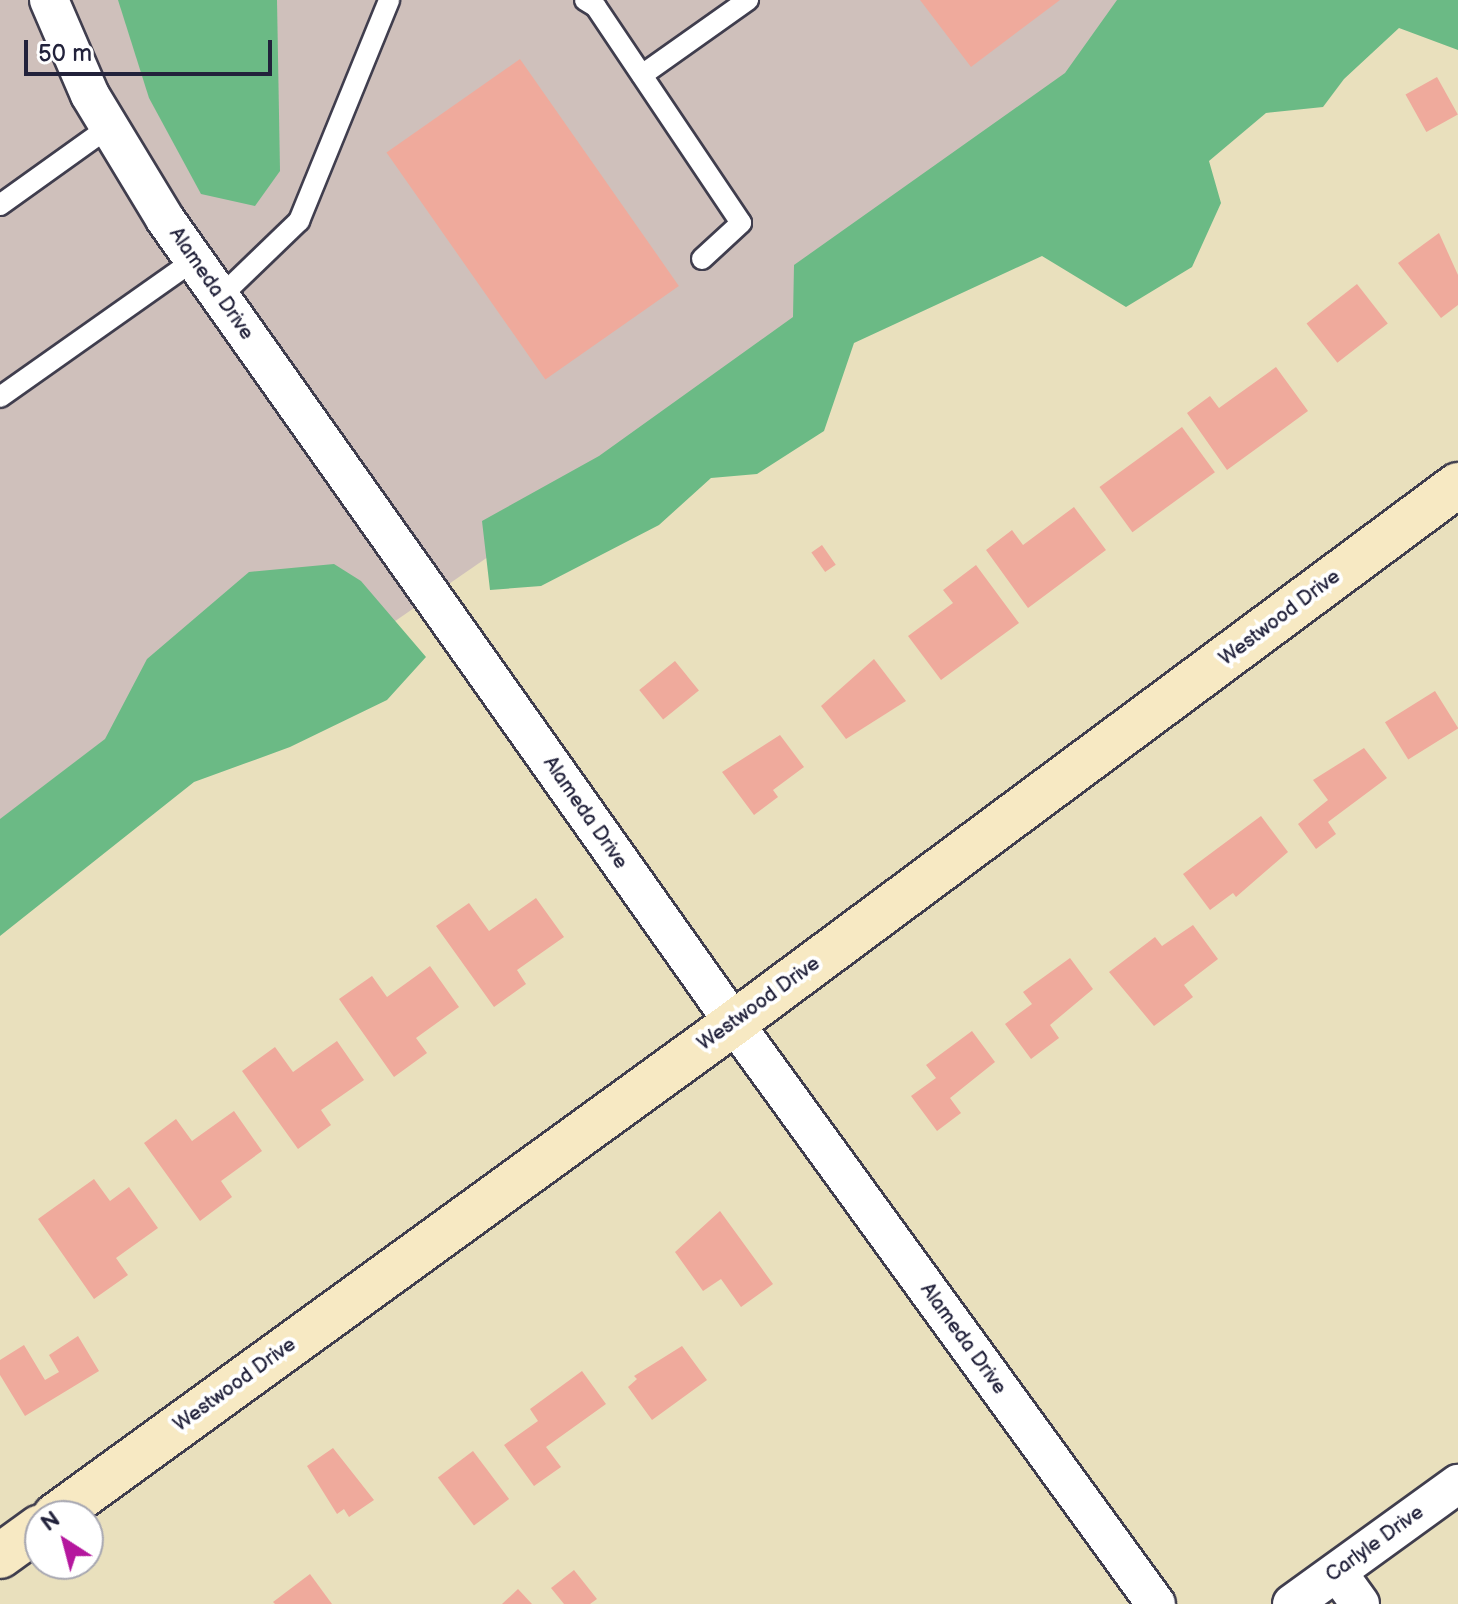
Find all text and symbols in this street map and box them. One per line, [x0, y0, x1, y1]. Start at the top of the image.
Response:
scale bar [28, 24, 276, 74]
text: 50 m [38, 39, 92, 68]
street label: Alameda Drive [163, 223, 259, 345]
street label: Westwood Drive [1215, 565, 1345, 671]
street label: Alameda Drive [537, 752, 633, 874]
street label: Westwood Drive [693, 952, 825, 1056]
street label: Alameda Drive [915, 1279, 1011, 1399]
street label: Westwood Drive [169, 1333, 301, 1437]
north arrow [24, 1500, 104, 1580]
street label: Carlyle Drive [1321, 1501, 1429, 1587]
text: N [36, 1506, 65, 1538]

